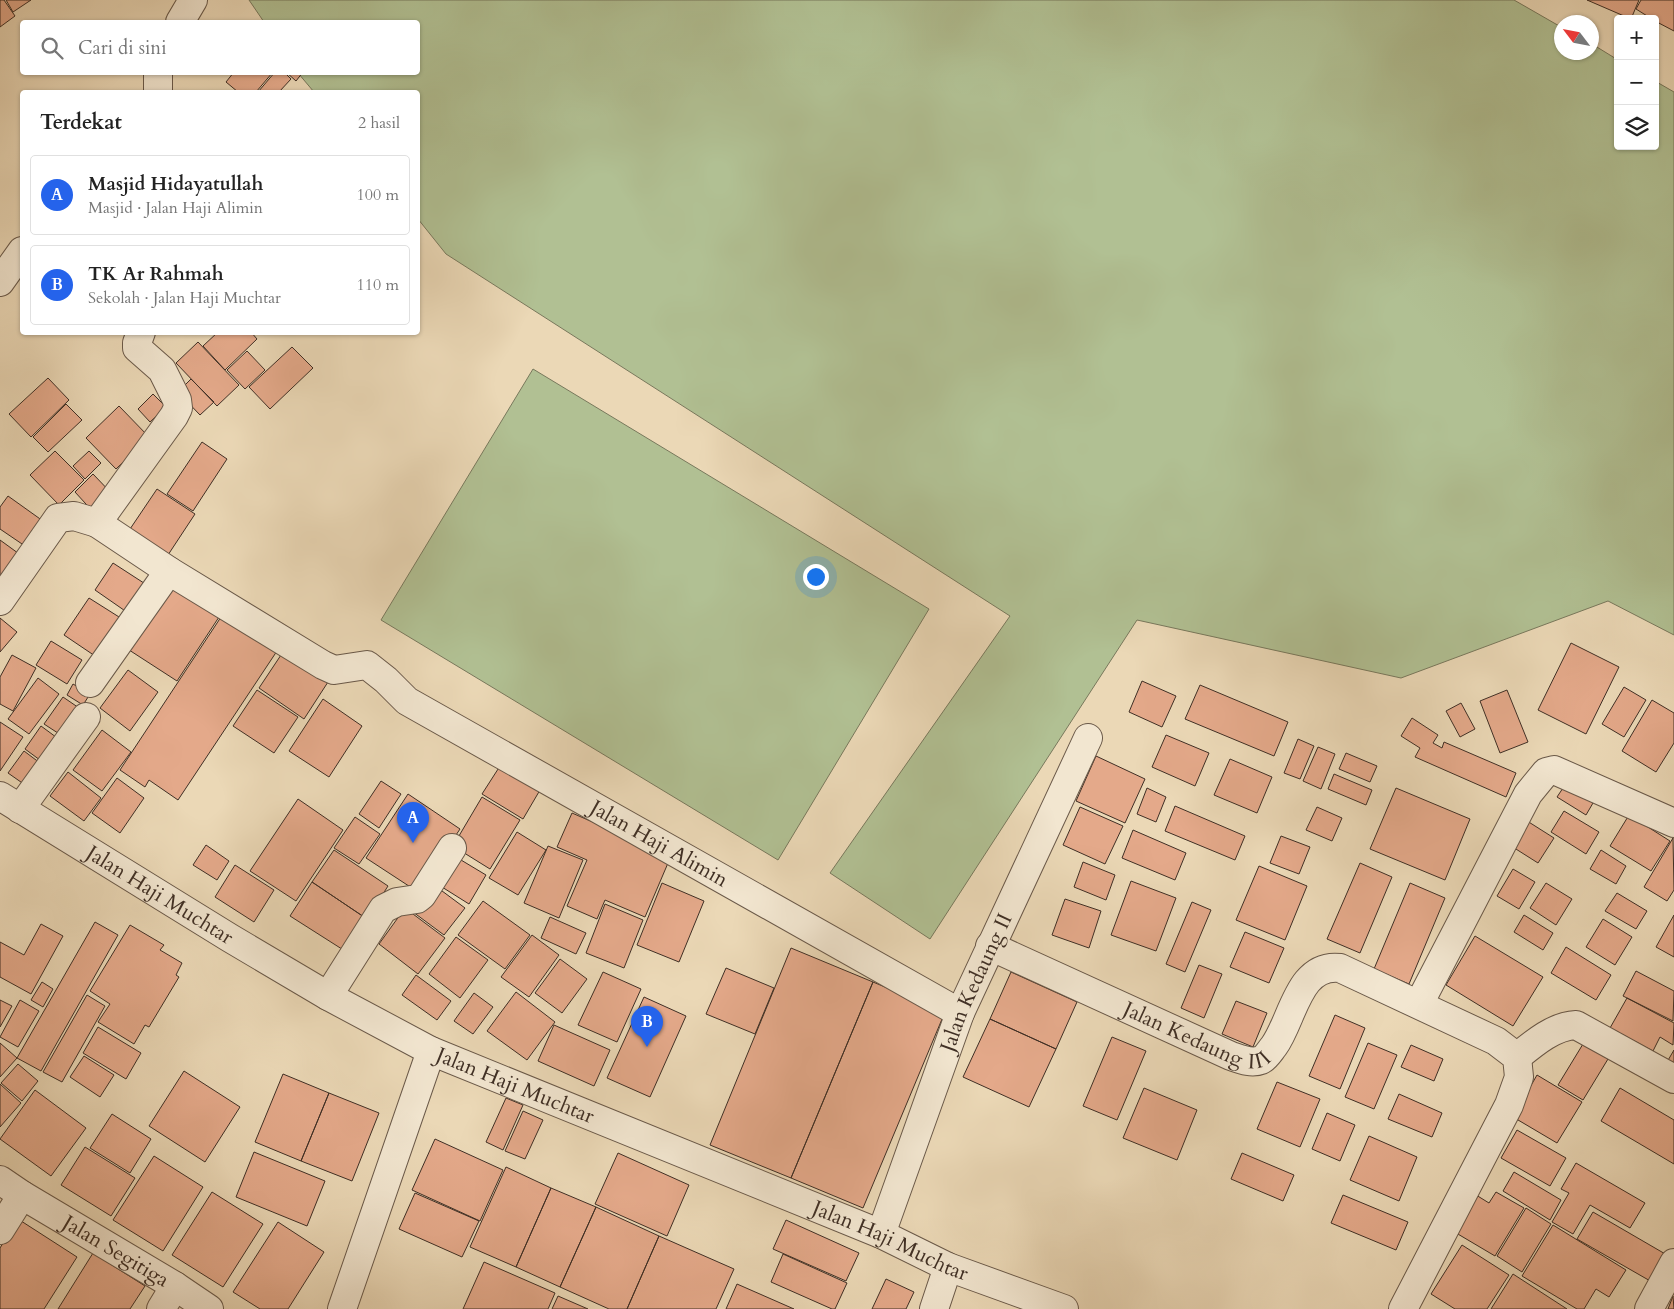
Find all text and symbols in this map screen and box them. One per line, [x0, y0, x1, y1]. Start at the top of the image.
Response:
north arrow [1554, 15, 1599, 60]
map controls [1614, 15, 1659, 150]
button: + [1614, 15, 1659, 60]
search box [20, 20, 420, 75]
icon: search [38, 34, 66, 62]
text: Cari di sini [78, 35, 167, 61]
button: − [1614, 60, 1659, 105]
button: layers [1614, 105, 1659, 150]
text: Terdekat [40, 108, 122, 137]
text: 2 hasil [358, 112, 400, 134]
text: Masjid Hidayatullah [88, 171, 263, 197]
text: A [51, 184, 63, 206]
text: 100 m [357, 184, 399, 206]
text: Masjid · Jalan Haji Alimin [88, 197, 263, 219]
text: TK Ar Rahmah [88, 261, 224, 287]
text: B [51, 274, 63, 296]
text: 110 m [357, 274, 399, 296]
text: Sekolah · Jalan Haji Muchtar [88, 287, 281, 309]
your location [803, 564, 829, 590]
street label: Jalan Haji Alimin [582, 792, 733, 894]
pin: A [397, 802, 429, 843]
street label: Jalan Haji Muchtar [78, 837, 239, 952]
street label: Jalan Kedaung II [932, 909, 1019, 1059]
street label: Jalan Kedaung III [1116, 993, 1278, 1077]
pin: B [631, 1006, 663, 1047]
street label: Jalan Haji Muchtar [429, 1040, 599, 1131]
street label: Jalan Haji Muchtar [805, 1192, 972, 1288]
street label: Jalan Segitiga [54, 1207, 174, 1294]

